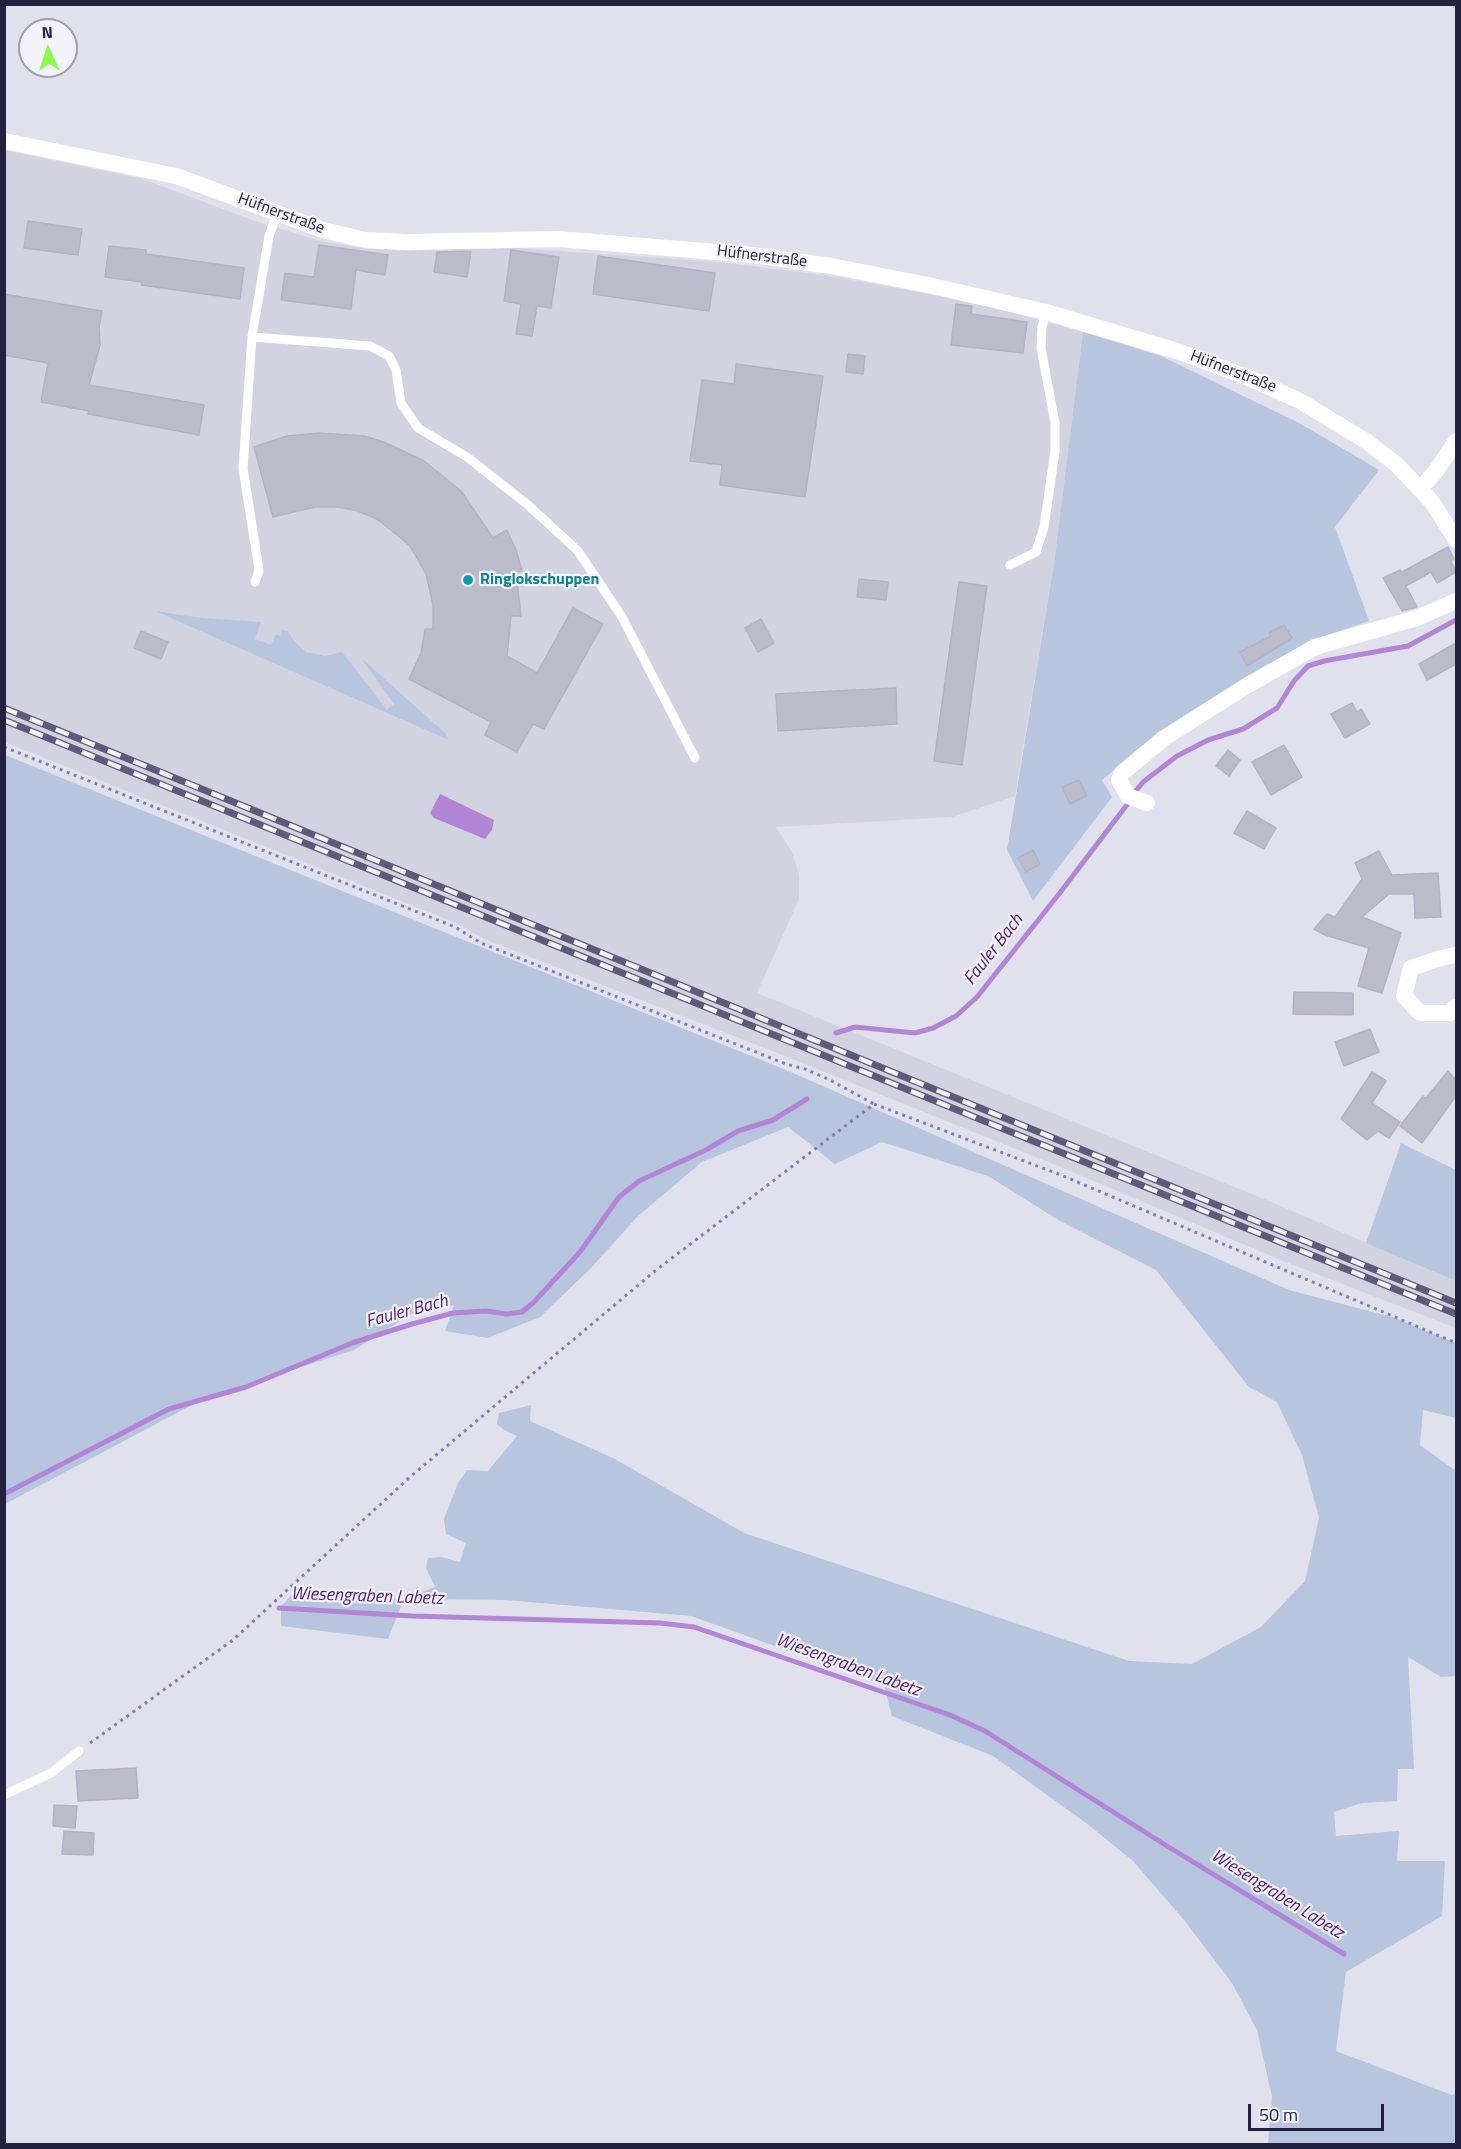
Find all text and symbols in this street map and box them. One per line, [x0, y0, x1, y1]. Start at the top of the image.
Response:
north arrow [18, 18, 78, 78]
text: N [41, 20, 53, 44]
street label: Hüfnerstraße [235, 189, 327, 239]
street label: Hüfnerstraße [716, 242, 808, 272]
street label: Hüfnerstraße [1187, 347, 1279, 397]
place label: Ringlokschuppen [480, 570, 599, 590]
marker: Ringlokschuppen [461, 573, 475, 587]
water label: Fauler Bach [960, 910, 1028, 990]
water label: Fauler Bach [364, 1291, 450, 1333]
water label: Wiesengraben Labetz [291, 1584, 443, 1610]
water label: Wiesengraben Labetz [773, 1630, 923, 1702]
water label: Wiesengraben Labetz [1207, 1846, 1347, 1944]
scale bar [1251, 2092, 1388, 2130]
text: 50 m [1259, 2101, 1298, 2128]

